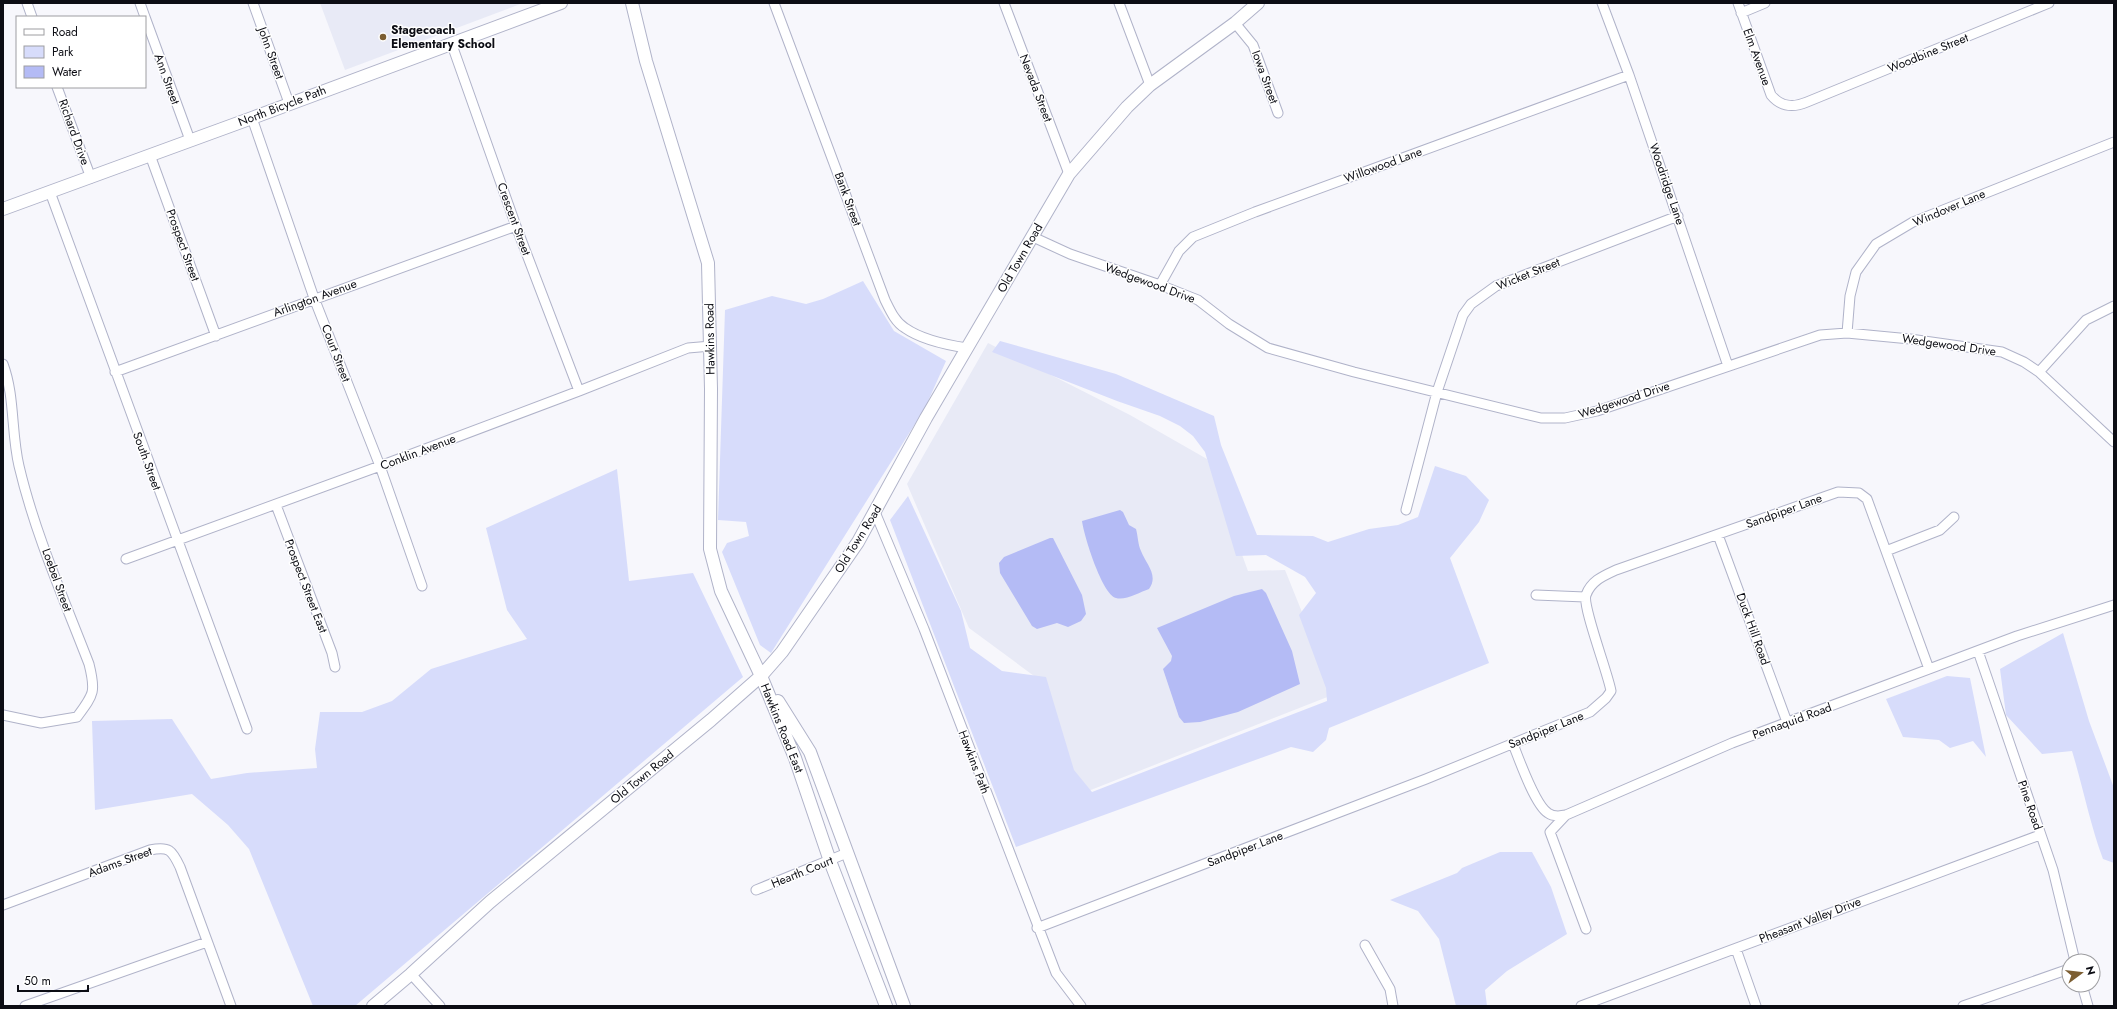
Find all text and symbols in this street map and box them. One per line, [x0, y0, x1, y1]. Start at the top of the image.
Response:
legend [16, 16, 146, 88]
place label: Stagecoach Elementary School [391, 21, 495, 53]
text: Road [52, 23, 78, 41]
street label: John Street [253, 23, 289, 82]
street label: Elm Avenue [1738, 26, 1776, 88]
street label: Woodbine Street [1885, 29, 1971, 77]
marker: Stagecoach Elementary School [378, 32, 388, 42]
text: Park [52, 43, 74, 61]
street label: Iowa Street [1247, 48, 1283, 106]
street label: Ann Street [150, 51, 185, 107]
street label: Nevada Street [1015, 52, 1057, 125]
text: Water [52, 63, 83, 81]
street label: North Bicycle Path [235, 81, 329, 131]
street label: Richard Drive [54, 97, 94, 167]
street label: Woodridge Lane [1645, 141, 1689, 227]
street label: Willowood Lane [1341, 143, 1425, 187]
street label: Bank Street [830, 169, 866, 229]
street label: Crescent Street [492, 180, 536, 258]
street label: Windover Lane [1910, 185, 1988, 231]
street label: Prospect Street [162, 206, 204, 284]
street label: Old Town Road [993, 220, 1047, 296]
street label: Wicket Street [1494, 253, 1563, 295]
street label: Wedgewood Drive [1102, 258, 1198, 308]
street label: Arlington Avenue [271, 275, 359, 321]
street label: Hawkins Road [700, 303, 720, 375]
street label: Court Street [317, 322, 355, 384]
street label: Wedgewood Drive [1901, 329, 1997, 361]
street label: Wedgewood Drive [1576, 377, 1672, 423]
street label: South Street [128, 429, 166, 493]
street label: Conklin Avenue [378, 429, 458, 475]
street label: Sandpiper Lane [1743, 489, 1825, 533]
street label: Old Town Road [830, 501, 886, 577]
street label: Prospect Street East [280, 536, 332, 636]
street label: Loebel Street [37, 546, 77, 614]
street label: Duck Hill Road [1732, 590, 1774, 668]
street label: Hawkins Road East [756, 681, 808, 776]
street label: Pennaquid Road [1750, 698, 1834, 744]
street label: Sandpiper Lane [1506, 707, 1586, 753]
street label: Hawkins Path [954, 728, 994, 796]
street label: Old Town Road [606, 746, 678, 808]
street label: Pine Road [2013, 778, 2047, 832]
street label: Sandpiper Lane [1205, 826, 1285, 872]
street label: Adams Street [85, 842, 155, 882]
street label: Hearth Court [768, 851, 836, 893]
street label: Pheasant Valley Drive [1756, 892, 1864, 948]
north arrow [2061, 953, 2101, 993]
text: N [2082, 964, 2100, 977]
scale bar [18, 967, 88, 993]
text: 50 m [24, 972, 51, 990]

